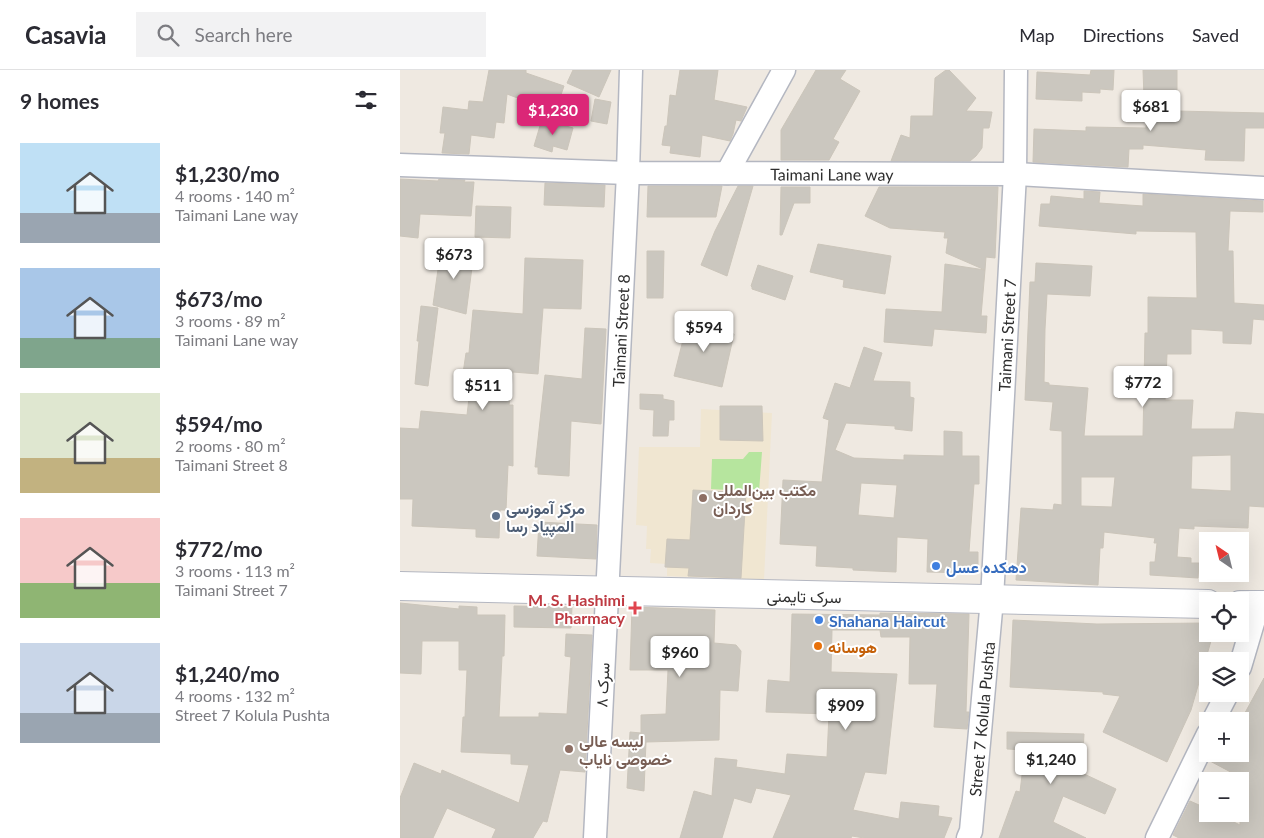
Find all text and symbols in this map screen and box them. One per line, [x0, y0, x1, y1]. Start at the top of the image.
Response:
search box [136, 12, 486, 57]
text: Casavia [25, 20, 106, 49]
icon: search [154, 21, 182, 49]
text: Search here [194, 23, 292, 46]
text: Map [1019, 24, 1055, 46]
text: Directions [1083, 24, 1164, 46]
text: Saved [1192, 24, 1239, 46]
icon: filters [352, 86, 380, 114]
text: 9 homes [20, 88, 99, 113]
pin: $681 [1121, 90, 1181, 132]
pin: $1,230 [512, 93, 594, 136]
text: $681 [1132, 96, 1170, 115]
text: $1,230 [528, 100, 578, 119]
text: $1,230/mo [175, 161, 280, 186]
icon: home [60, 163, 120, 223]
street label: Taimani Lane way [770, 164, 894, 183]
text: 4 rooms · 140 m² [175, 186, 295, 205]
text: Taimani Lane way [175, 205, 298, 224]
pin: $673 [424, 238, 484, 280]
text: $673 [435, 244, 473, 263]
street label: Taimani Street 8 [608, 274, 632, 388]
street label: Taimani Street 7 [994, 278, 1019, 392]
text: $673/mo [175, 286, 263, 311]
icon: home [60, 288, 120, 348]
pin: $594 [674, 310, 734, 353]
text: 3 rooms · 89 m² [175, 311, 286, 330]
text: $594 [685, 317, 723, 336]
text: Taimani Lane way [175, 330, 298, 349]
pin: $772 [1113, 366, 1173, 408]
pin: $511 [453, 368, 513, 411]
text: $772 [1124, 372, 1162, 391]
text: $511 [464, 375, 502, 394]
text: $594/mo [175, 411, 263, 436]
icon: home [60, 413, 120, 473]
text: 2 rooms · 80 m² [175, 436, 286, 455]
text: Taimani Street 8 [175, 455, 288, 474]
place label: مکتب بین‌المللی کاردان [713, 480, 817, 519]
marker: مکتب بین‌المللی کاردان [697, 492, 709, 504]
place label: مرکز آموزسی المپیاد رسا [506, 498, 585, 538]
marker: مرکز آموزسی المپیاد رسا [490, 510, 502, 522]
north arrow [1199, 532, 1249, 582]
map controls [1199, 532, 1249, 822]
text: $772/mo [175, 536, 263, 561]
icon: home [60, 538, 120, 598]
place label: دهکده عسل [946, 557, 1027, 577]
marker: دهکده عسل [930, 560, 942, 572]
text: 3 rooms · 113 m² [175, 561, 295, 580]
text: Taimani Street 7 [175, 580, 288, 599]
street label: سرک تایمنی [766, 586, 842, 608]
place label: M. S. Hashimi Pharmacy [528, 590, 626, 627]
button: locate [1199, 592, 1249, 642]
marker: M. S. Hashimi Pharmacy [629, 602, 641, 614]
place label: Shahana Haircut [829, 611, 946, 630]
marker: Shahana Haircut [813, 614, 825, 626]
pin: $960 [650, 636, 710, 678]
place label: هوسانه [828, 637, 877, 658]
marker: هوسانه [812, 640, 824, 652]
street label: Street 7 Kolula Pushta [965, 641, 998, 797]
text: $960 [661, 642, 699, 661]
button: layers [1199, 652, 1249, 702]
text: $1,240/mo [175, 661, 280, 686]
street label: سرک ۸ [591, 662, 615, 708]
icon: home [60, 663, 120, 723]
text: 4 rooms · 132 m² [175, 686, 295, 705]
pin: $909 [816, 688, 876, 731]
text: $909 [827, 695, 865, 714]
text: Street 7 Kolula Pushta [175, 705, 330, 724]
button: + [1199, 712, 1249, 762]
place label: لیسه عالی خصوصی نایاب [579, 731, 672, 770]
pin: $1,240 [1010, 742, 1092, 785]
marker: لیسه عالی خصوصی نایاب [563, 743, 575, 755]
text: $1,240 [1026, 749, 1076, 768]
button: − [1199, 772, 1249, 822]

